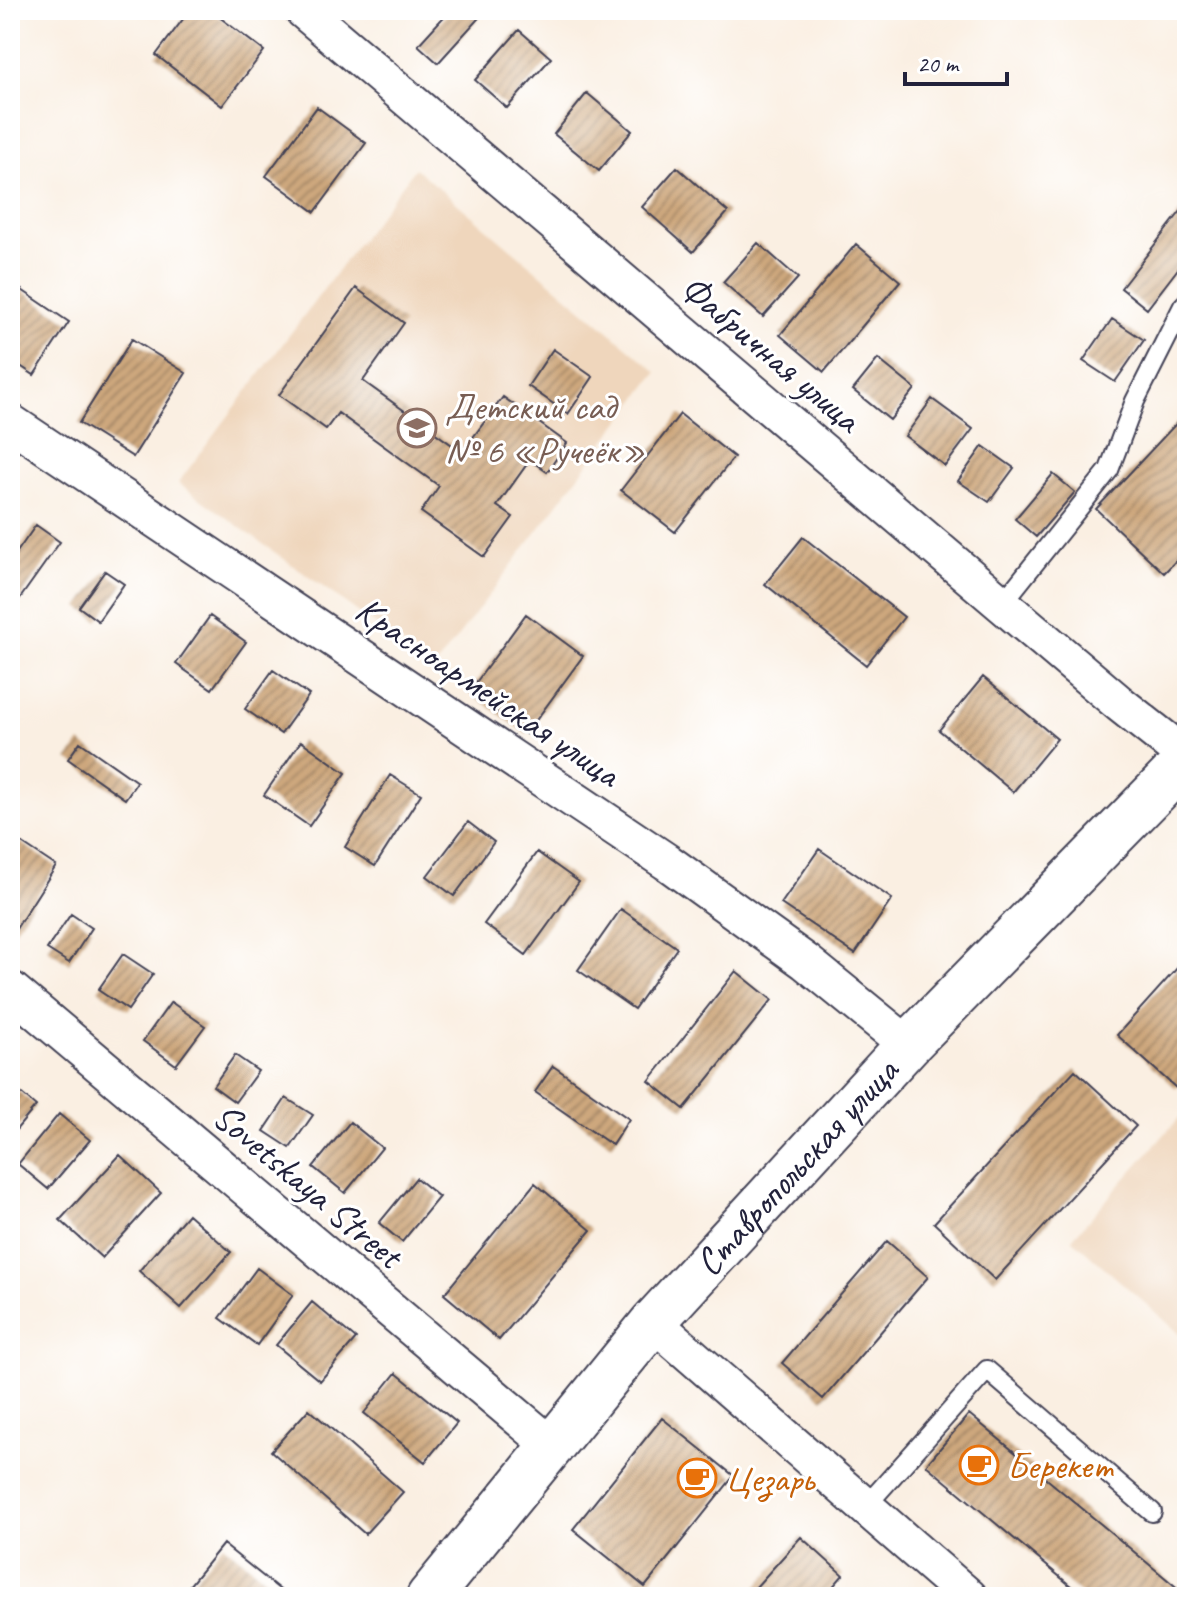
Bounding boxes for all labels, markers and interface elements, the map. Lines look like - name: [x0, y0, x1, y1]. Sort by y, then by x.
- scale bar: [905, 36, 1007, 86]
- text: 20 m: [917, 49, 960, 79]
- street label: Фабричная улица: [671, 265, 872, 444]
- place label: Детский сад № 6 «Ручеёк»: [445, 383, 645, 474]
- school or university icon: Детский сад № 6 «Ручеёк»: [396, 407, 438, 449]
- street label: Красноармейская улица: [347, 586, 631, 799]
- street label: Ставропольская улица: [685, 1046, 910, 1285]
- street label: Sovetskaya Street: [204, 1093, 414, 1280]
- place label: Берекет: [1007, 1442, 1115, 1489]
- cafe icon: Берекет: [958, 1444, 1000, 1486]
- place label: Цезарь: [725, 1455, 816, 1502]
- cafe icon: Цезарь: [676, 1457, 718, 1499]

